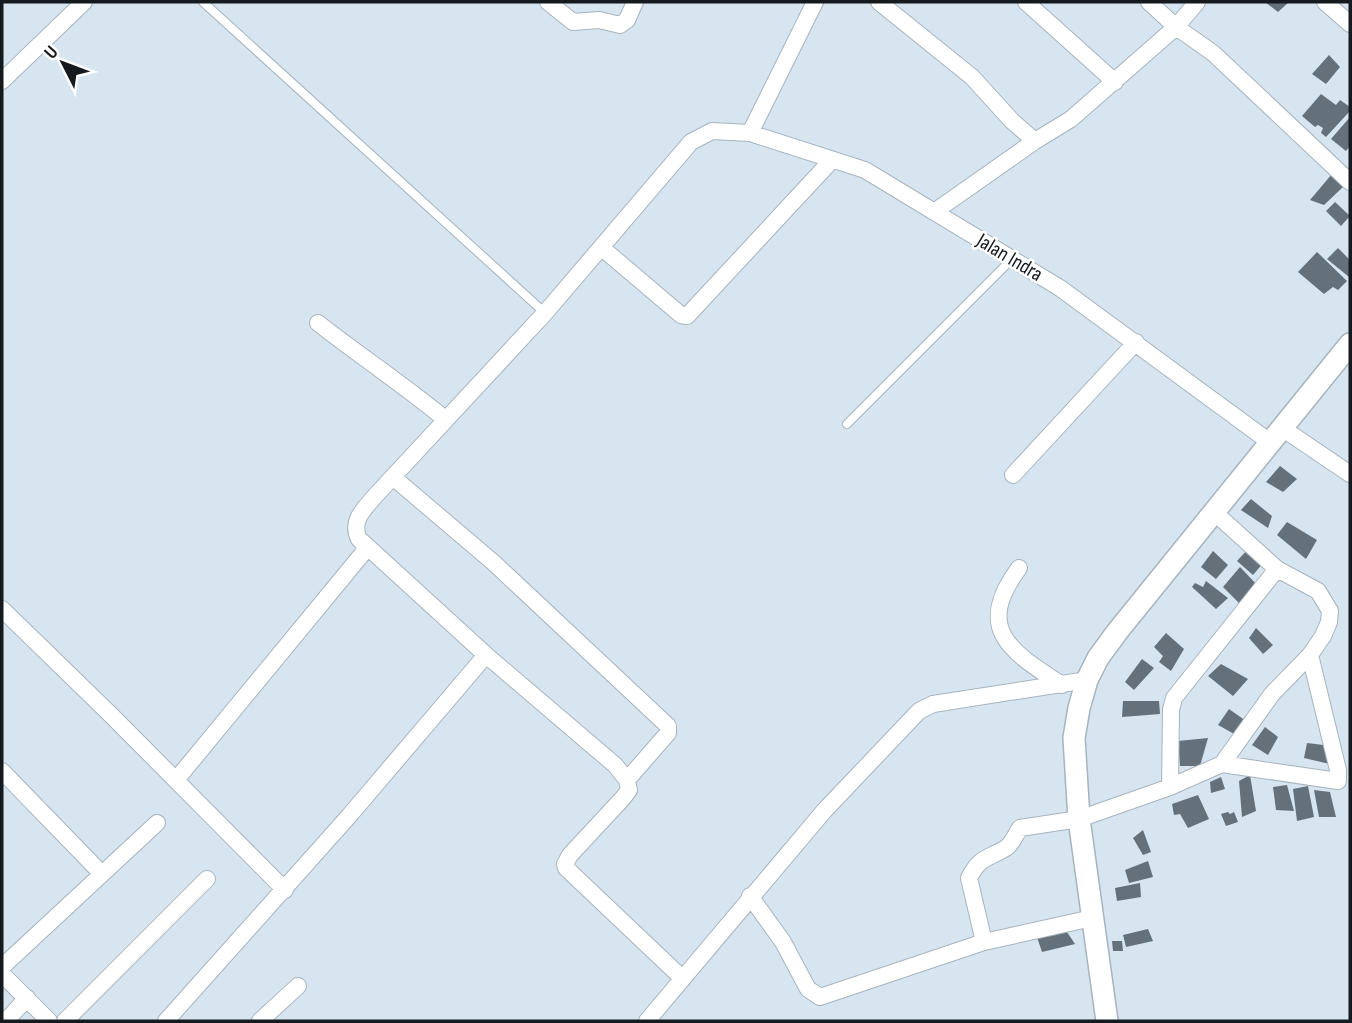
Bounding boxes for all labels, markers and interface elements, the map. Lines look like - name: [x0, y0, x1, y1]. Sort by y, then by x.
- north arrow: [28, 28, 98, 98]
- text: U: [40, 41, 63, 64]
- street label: Jalan Indra: [971, 228, 1047, 287]

